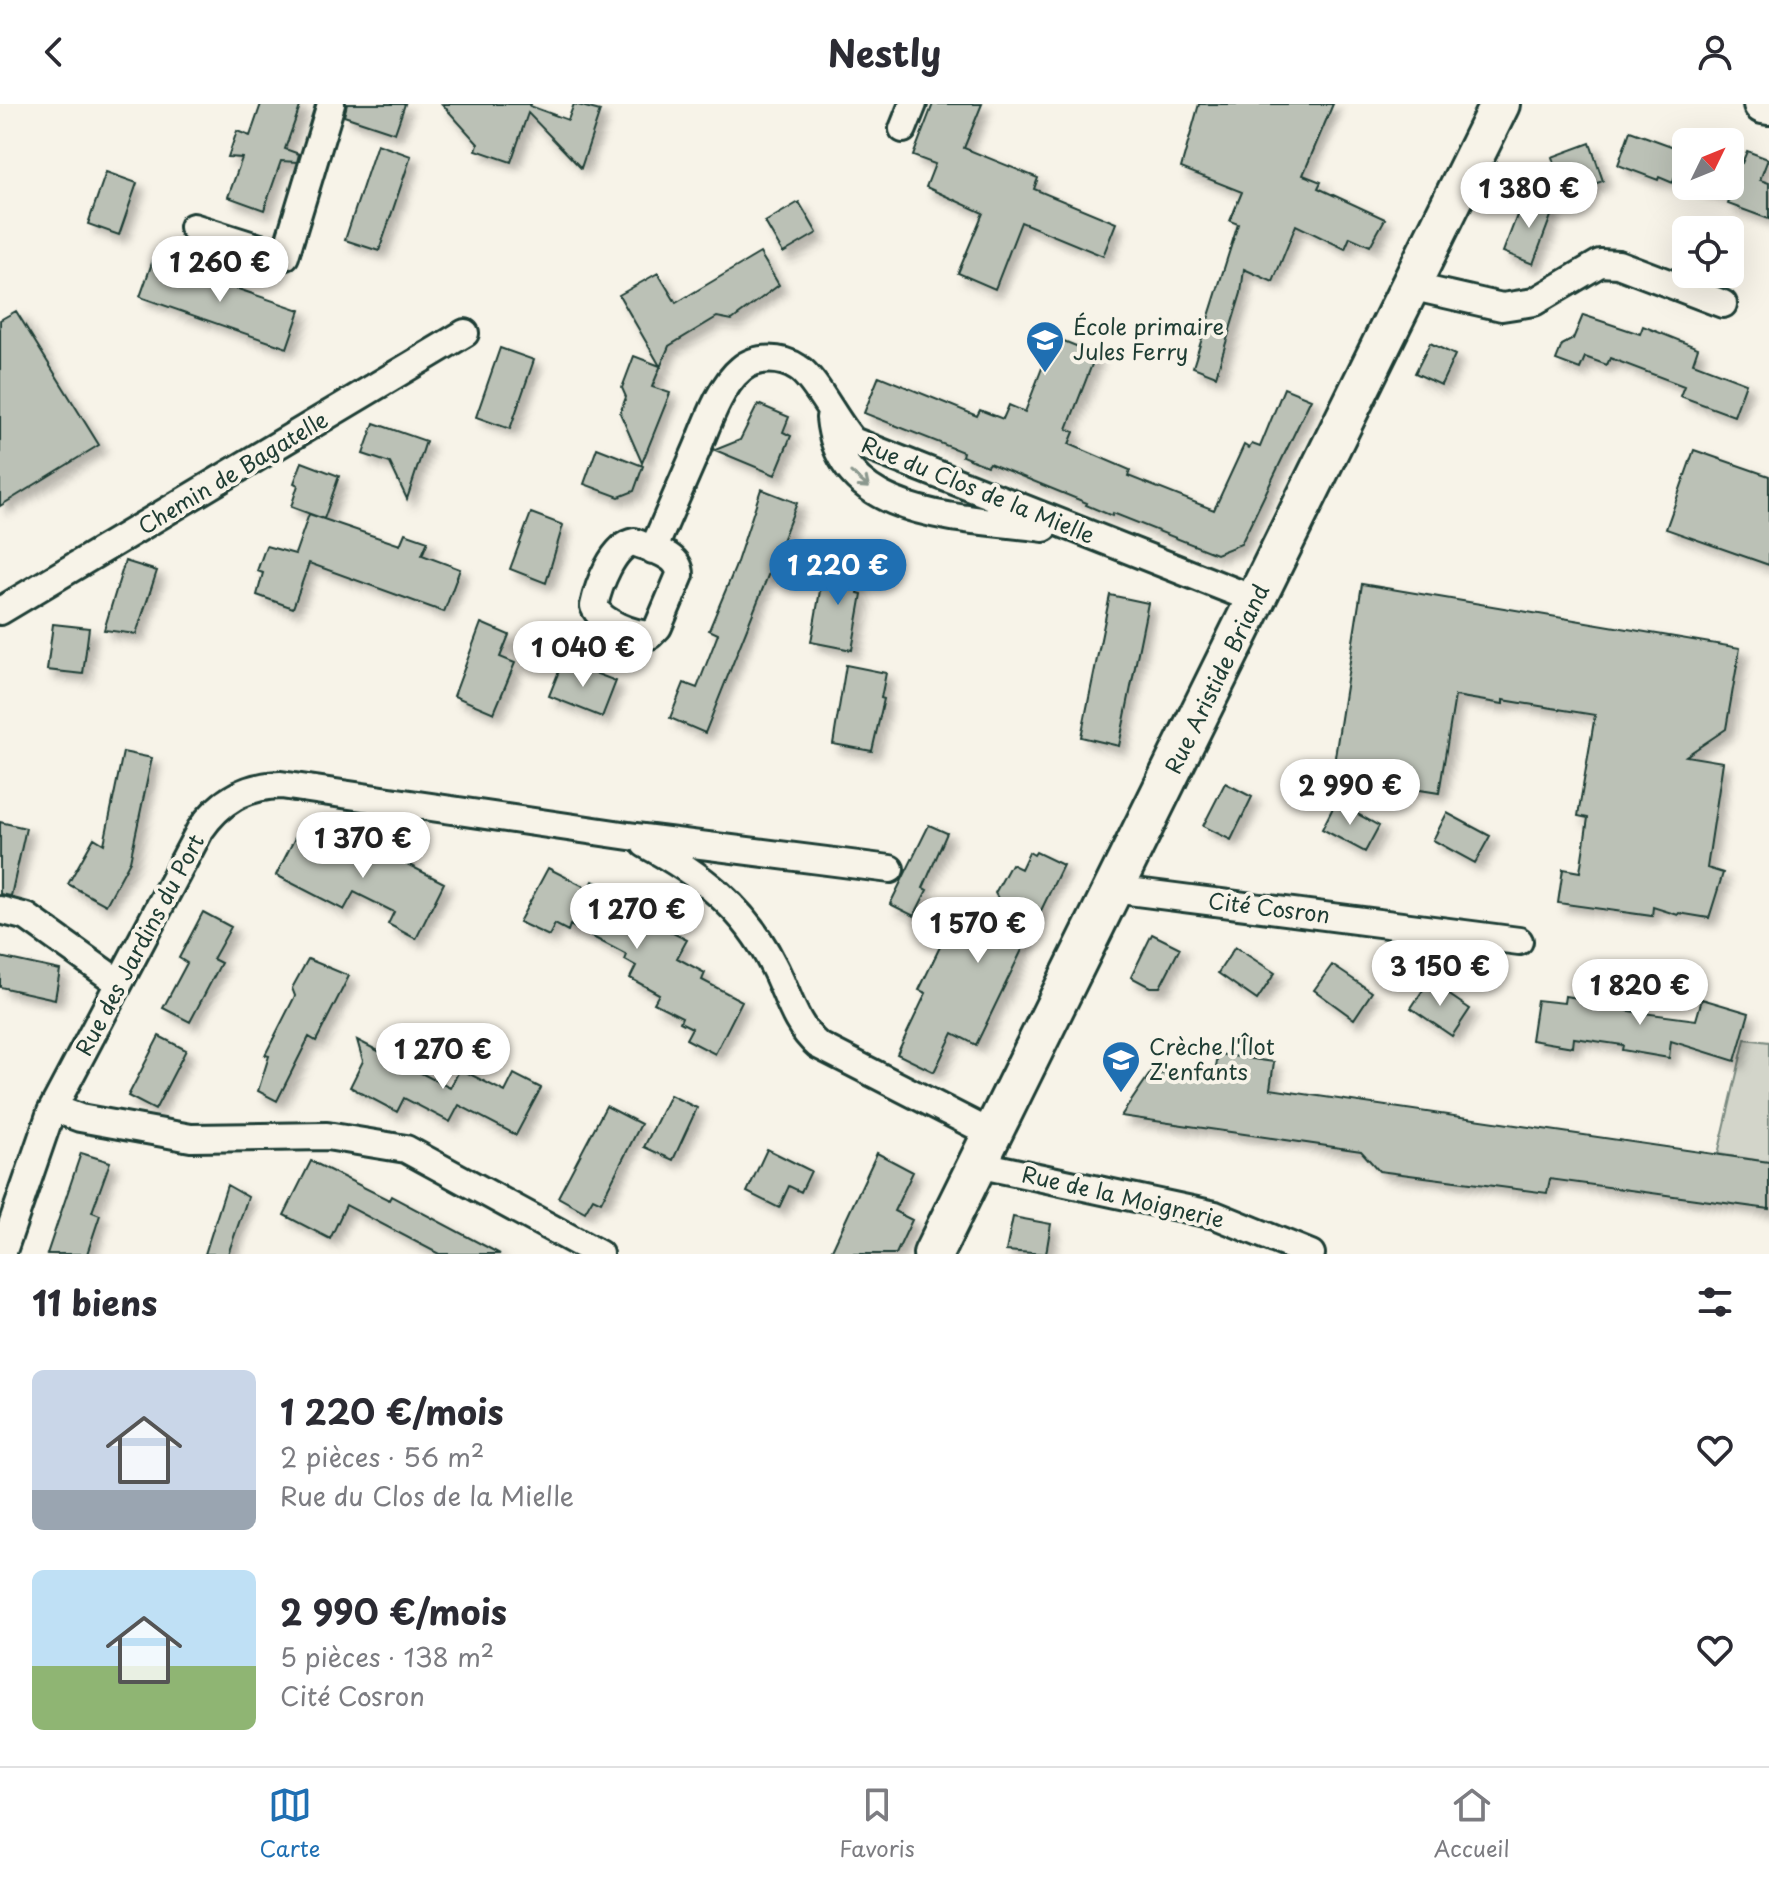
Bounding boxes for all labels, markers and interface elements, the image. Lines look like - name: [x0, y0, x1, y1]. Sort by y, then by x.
- text: Nestly: [828, 25, 941, 79]
- icon: back: [32, 30, 76, 74]
- icon: person: [1693, 30, 1737, 74]
- north arrow: [1672, 128, 1744, 200]
- map controls: [1672, 128, 1744, 288]
- pin: 1 380 €: [1455, 162, 1603, 230]
- text: 1 380 €: [1478, 168, 1580, 207]
- button: locate: [1672, 216, 1744, 288]
- pin: 1 260 €: [146, 236, 294, 304]
- text: 1 260 €: [169, 242, 271, 281]
- place label: École primaire Jules Ferry: [1073, 309, 1224, 367]
- school or university icon: École primaire Jules Ferry: [1024, 319, 1066, 374]
- street label: Chemin de Bagatelle: [131, 402, 333, 542]
- street label: Rue du Clos de la Mielle: [857, 427, 1100, 550]
- one-way arrow: [849, 471, 869, 489]
- pin: 1 220 €: [764, 539, 912, 607]
- text: 1 220 €: [787, 545, 889, 584]
- street label: Rue Aristide Briand: [1155, 578, 1276, 779]
- pin: 1 040 €: [509, 621, 657, 689]
- text: 1 040 €: [531, 627, 635, 666]
- pin: 2 990 €: [1276, 759, 1424, 827]
- text: 2 990 €: [1298, 765, 1402, 804]
- pin: 1 370 €: [289, 812, 437, 880]
- text: 1 370 €: [314, 818, 412, 857]
- street label: Rue des Jardins du Port: [66, 828, 211, 1061]
- pin: 1 270 €: [563, 883, 711, 951]
- street label: Cité Cosron: [1206, 883, 1332, 930]
- text: 1 270 €: [588, 889, 686, 928]
- pin: 1 570 €: [904, 897, 1052, 965]
- text: 1 570 €: [930, 903, 1026, 942]
- pin: 3 150 €: [1366, 940, 1514, 1008]
- text: 3 150 €: [1390, 946, 1490, 985]
- pin: 1 820 €: [1566, 959, 1714, 1027]
- text: 1 820 €: [1590, 965, 1690, 1004]
- pin: 1 270 €: [369, 1023, 517, 1091]
- text: 1 270 €: [394, 1029, 492, 1068]
- place label: Crèche l'Îlot Z'enfants: [1149, 1029, 1275, 1087]
- school or university icon: Crèche l'Îlot Z'enfants: [1100, 1039, 1142, 1094]
- street label: Rue de la Moignerie: [1019, 1156, 1228, 1235]
- text: 11 biens: [32, 1276, 157, 1328]
- icon: filters: [1693, 1280, 1737, 1324]
- text: 1 220 €/mois: [280, 1385, 504, 1437]
- icon: home: [96, 1402, 192, 1498]
- icon: heart: [1693, 1428, 1737, 1472]
- text: 2 pièces · 56 m²: [280, 1437, 484, 1476]
- text: Rue du Clos de la Mielle: [280, 1476, 574, 1515]
- text: 2 990 €/mois: [280, 1585, 507, 1637]
- icon: home: [96, 1602, 192, 1698]
- icon: heart: [1693, 1628, 1737, 1672]
- text: 5 pièces · 138 m²: [280, 1637, 494, 1676]
- text: Cité Cosron: [280, 1676, 425, 1715]
- tab: Carte: [259, 1783, 320, 1864]
- tab: Favoris: [839, 1783, 915, 1864]
- tab: Accueil: [1434, 1783, 1510, 1864]

